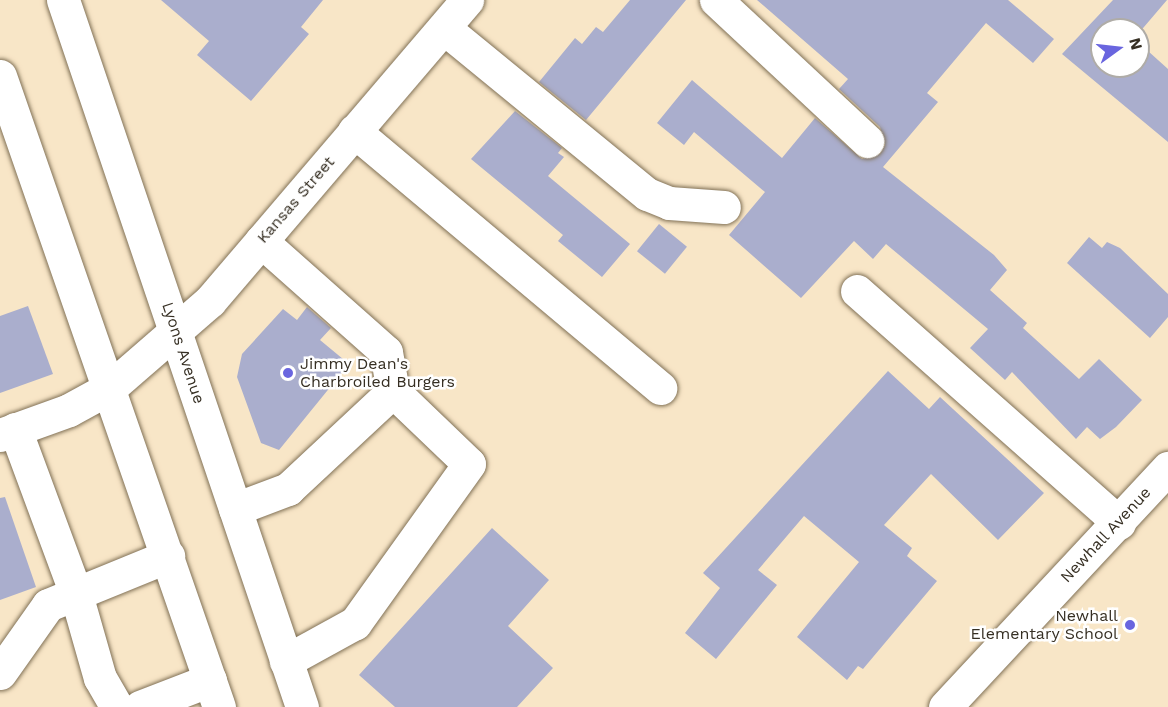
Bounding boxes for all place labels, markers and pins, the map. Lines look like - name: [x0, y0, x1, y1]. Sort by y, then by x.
- place label: Jimmy Dean's Charbroiled Burgers: [300, 354, 455, 392]
- marker: Jimmy Dean's Charbroiled Burgers: [281, 366, 295, 380]
- place label: Newhall Elementary School: [970, 606, 1118, 644]
- marker: Newhall Elementary School: [1123, 618, 1137, 632]

